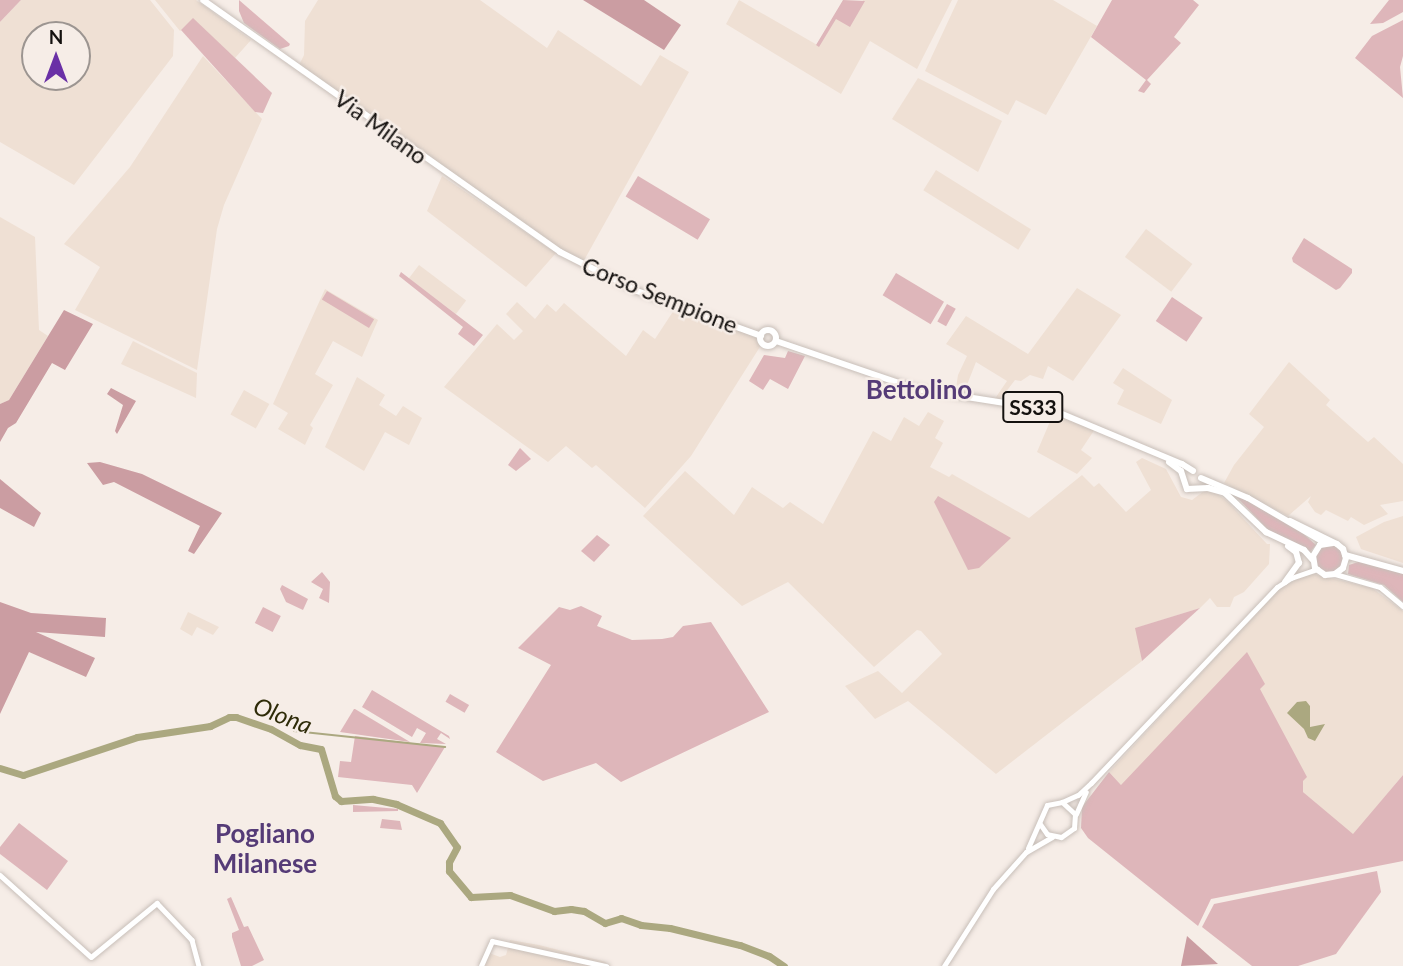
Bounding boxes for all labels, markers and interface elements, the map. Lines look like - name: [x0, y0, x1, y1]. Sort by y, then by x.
- north arrow: [21, 21, 91, 91]
- text: N: [49, 25, 63, 48]
- street label: Via Milano: [329, 84, 433, 170]
- street label: Corso Sempione: [578, 251, 742, 339]
- district label: Bettolino: [866, 374, 972, 406]
- road number: SS33: [1002, 390, 1064, 424]
- water label: Olona: [250, 691, 316, 739]
- district label: Pogliano Milanese: [213, 818, 317, 880]

